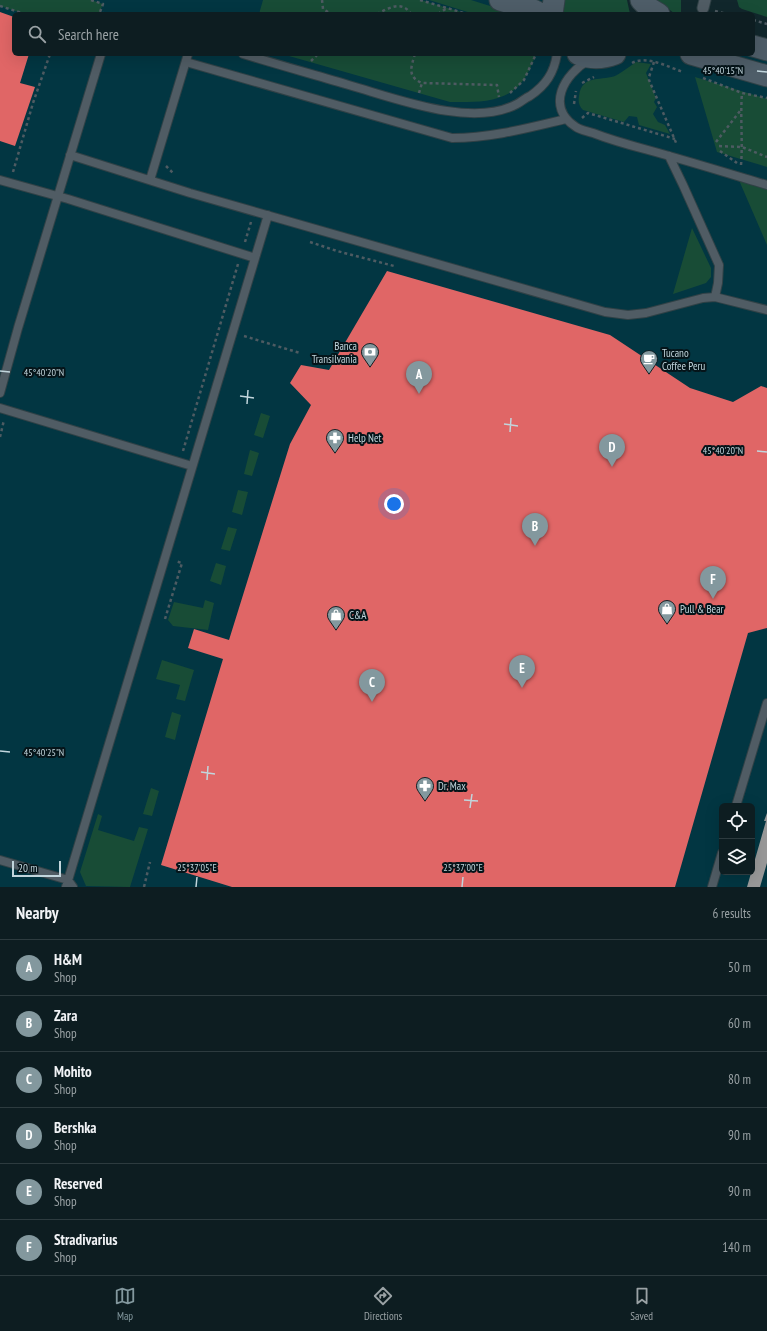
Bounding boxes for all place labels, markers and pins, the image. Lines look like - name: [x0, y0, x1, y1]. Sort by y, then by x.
- place label: Banca Transilvania: [312, 339, 357, 366]
- bank icon: Banca Transilvania: [360, 342, 380, 367]
- place label: Tucano Coffee Peru: [662, 346, 705, 373]
- cafe icon: Tucano Coffee Peru: [639, 349, 659, 374]
- pin: A: [406, 361, 432, 394]
- pharmacy icon: Help Net: [325, 428, 345, 453]
- place label: Help Net: [348, 431, 382, 445]
- pin: D: [599, 434, 625, 467]
- pin: B: [522, 513, 548, 546]
- pin: F: [700, 566, 726, 599]
- shop icon: Pull & Bear: [657, 599, 677, 624]
- place label: Pull & Bear: [680, 602, 724, 616]
- shop icon: C&A: [326, 605, 346, 630]
- place label: C&A: [349, 608, 367, 622]
- pin: E: [509, 655, 535, 688]
- pin: C: [359, 669, 385, 702]
- pharmacy icon: Dr. Max: [415, 776, 435, 801]
- place label: Dr. Max: [438, 779, 466, 793]

